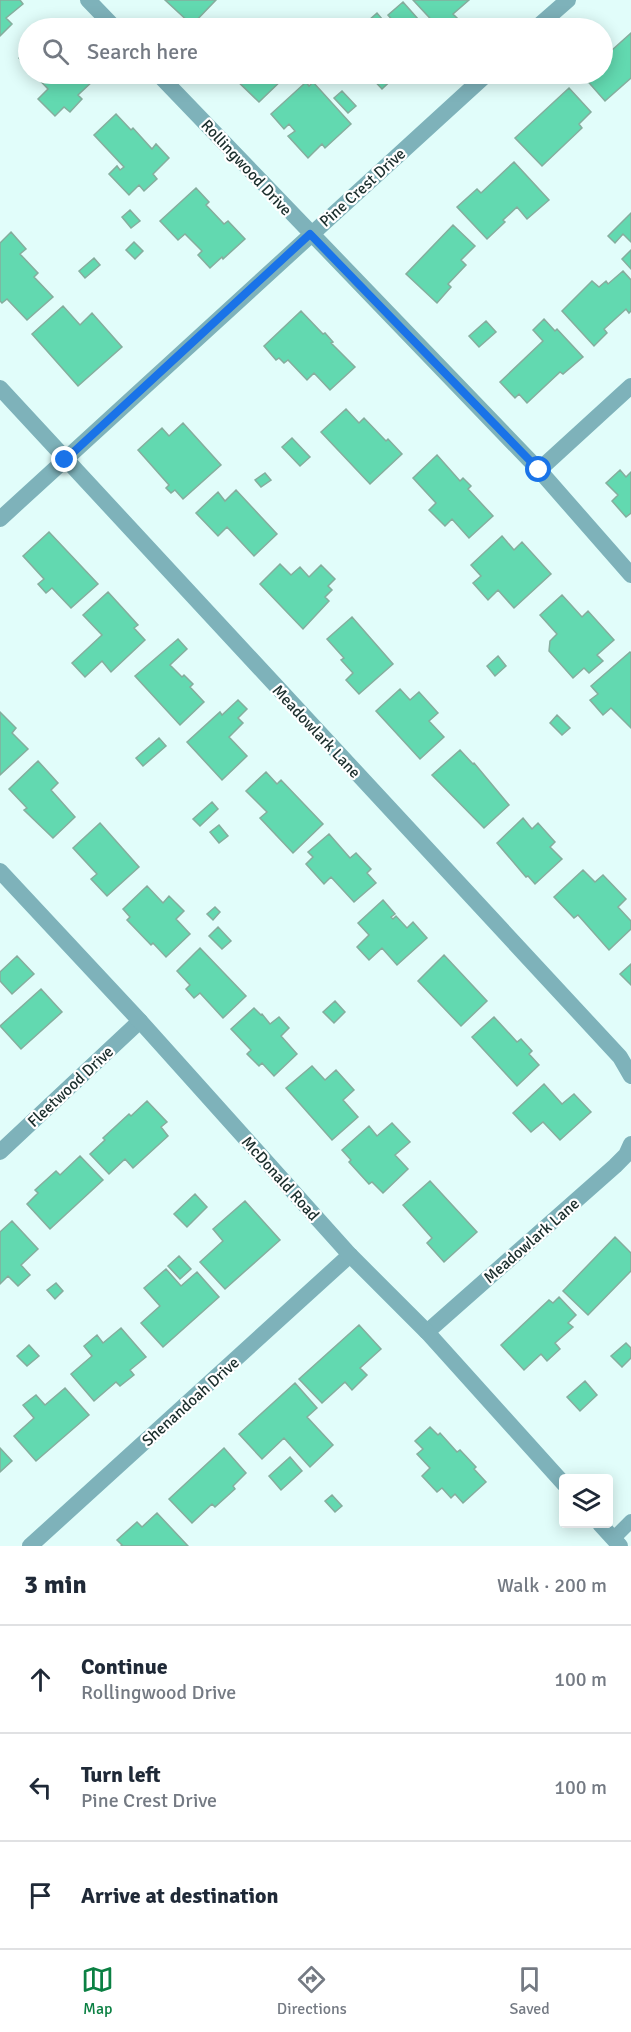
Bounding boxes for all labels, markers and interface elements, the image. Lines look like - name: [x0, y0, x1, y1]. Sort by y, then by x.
- search box: [18, 18, 613, 84]
- icon: search: [39, 35, 72, 68]
- text: Search here: [87, 38, 198, 65]
- street label: Rollingwood Drive: [197, 115, 296, 220]
- street label: Pine Crest Drive: [316, 144, 410, 232]
- route end: [51, 446, 77, 472]
- route start: [525, 456, 551, 482]
- street label: Meadowlark Lane: [268, 681, 365, 783]
- street label: Fleetwood Drive: [23, 1042, 118, 1132]
- street label: McDonald Road: [237, 1132, 323, 1225]
- street label: Meadowlark Lane: [480, 1194, 584, 1288]
- street label: Shenandoah Drive: [138, 1353, 243, 1451]
- map controls: [559, 1474, 613, 1528]
- button: layers: [559, 1474, 613, 1528]
- text: 3 min: [24, 1569, 87, 1601]
- text: Walk · 200 m: [497, 1573, 607, 1598]
- text: Continue: [81, 1653, 168, 1680]
- icon: ahead: [24, 1663, 57, 1696]
- text: 100 m: [554, 1667, 607, 1692]
- text: Rollingwood Drive: [81, 1680, 236, 1705]
- text: Turn left: [81, 1761, 161, 1788]
- icon: left: [24, 1771, 57, 1804]
- text: 100 m: [554, 1775, 607, 1800]
- text: Pine Crest Drive: [81, 1788, 217, 1813]
- icon: arrive: [24, 1879, 57, 1912]
- text: Arrive at destination: [81, 1882, 278, 1909]
- tab: Map: [81, 1963, 114, 2019]
- tab: Directions: [277, 1963, 347, 2019]
- tab: Saved: [509, 1963, 550, 2019]

